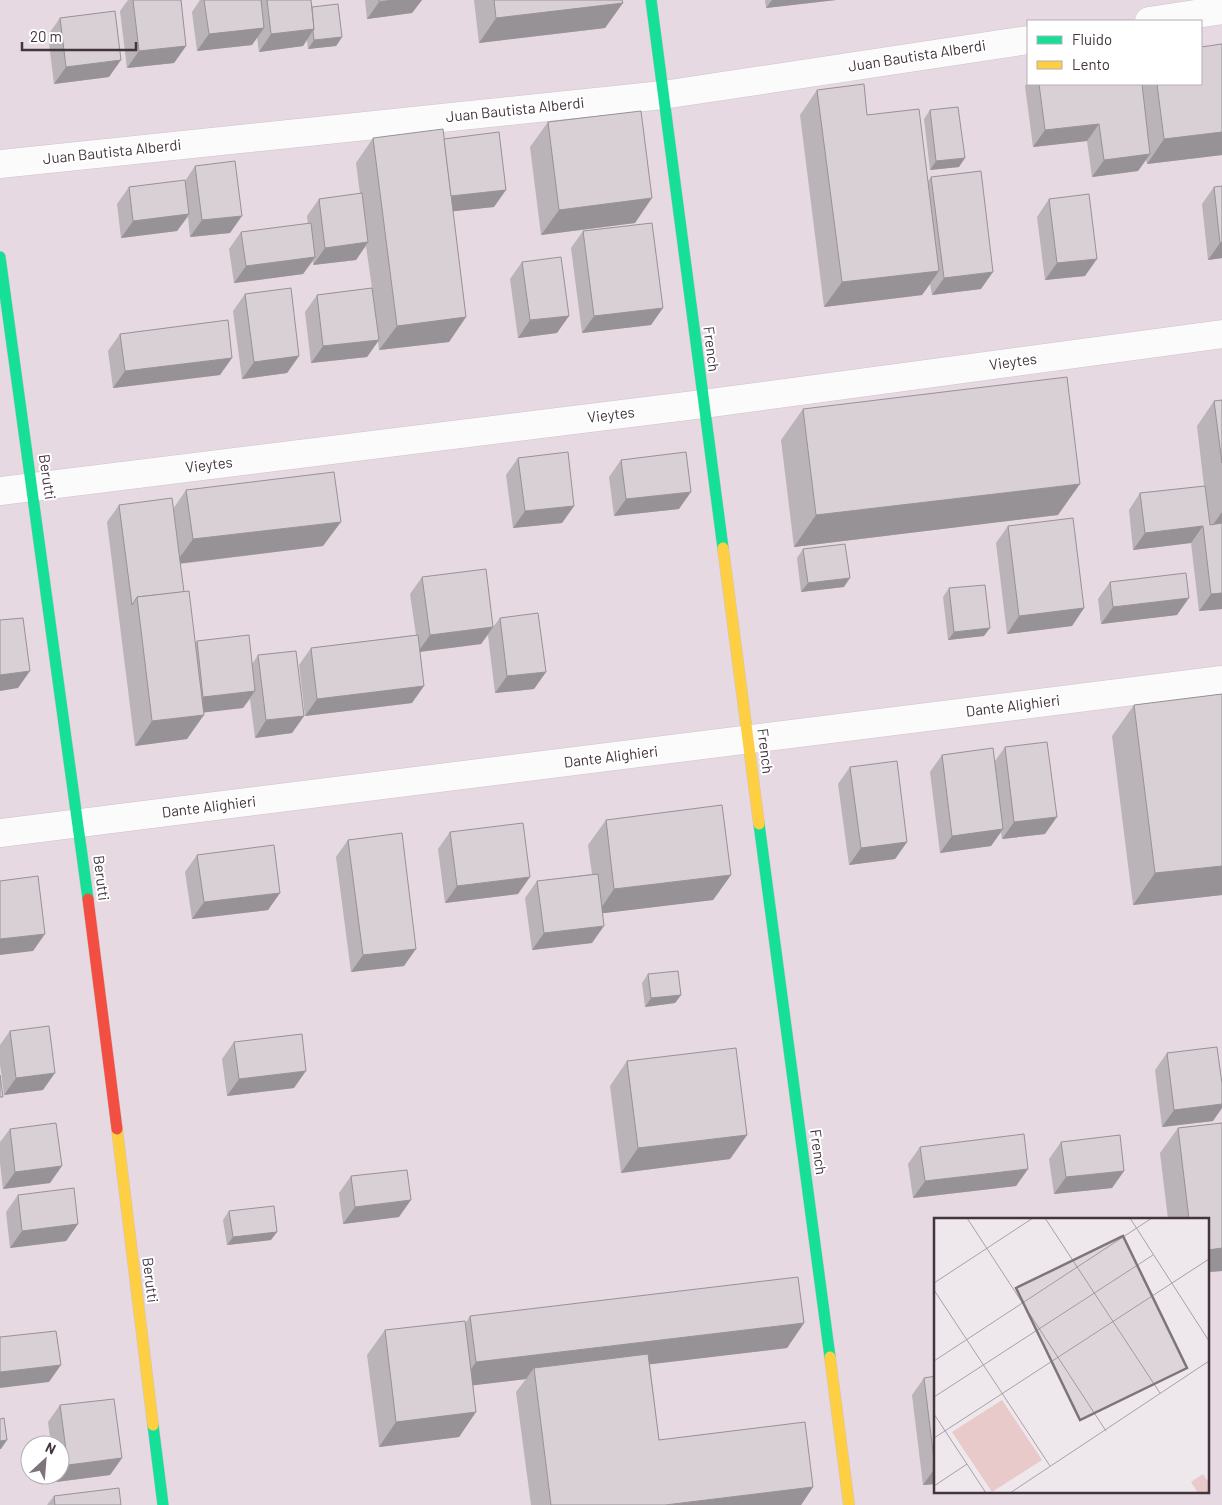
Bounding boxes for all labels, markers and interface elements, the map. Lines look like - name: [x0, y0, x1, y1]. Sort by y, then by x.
- scale bar: [22, 20, 136, 52]
- legend: [1027, 20, 1202, 85]
- text: 20 m: [30, 27, 62, 45]
- text: Fluido: [1072, 30, 1112, 48]
- street label: Juan Bautista Alberdi: [847, 35, 987, 75]
- text: Lento: [1072, 55, 1110, 73]
- street label: Juan Bautista Alberdi: [445, 93, 585, 125]
- street label: Juan Bautista Alberdi: [42, 135, 182, 167]
- street label: French: [700, 325, 724, 373]
- street label: Vieytes: [988, 349, 1038, 373]
- street label: Vieytes: [586, 402, 636, 426]
- street label: Vieytes: [184, 452, 234, 476]
- street label: Berutti: [36, 453, 60, 501]
- street label: Dante Alighieri: [965, 690, 1061, 720]
- street label: French: [754, 727, 778, 775]
- street label: Dante Alighieri: [563, 741, 659, 771]
- street label: Dante Alighieri: [161, 791, 257, 821]
- street label: Berutti: [90, 854, 114, 902]
- street label: French: [807, 1128, 831, 1176]
- inset map: [934, 1218, 1210, 1492]
- street label: Berutti: [139, 1256, 163, 1304]
- north arrow: [20, 1435, 70, 1485]
- text: N: [43, 1438, 59, 1458]

